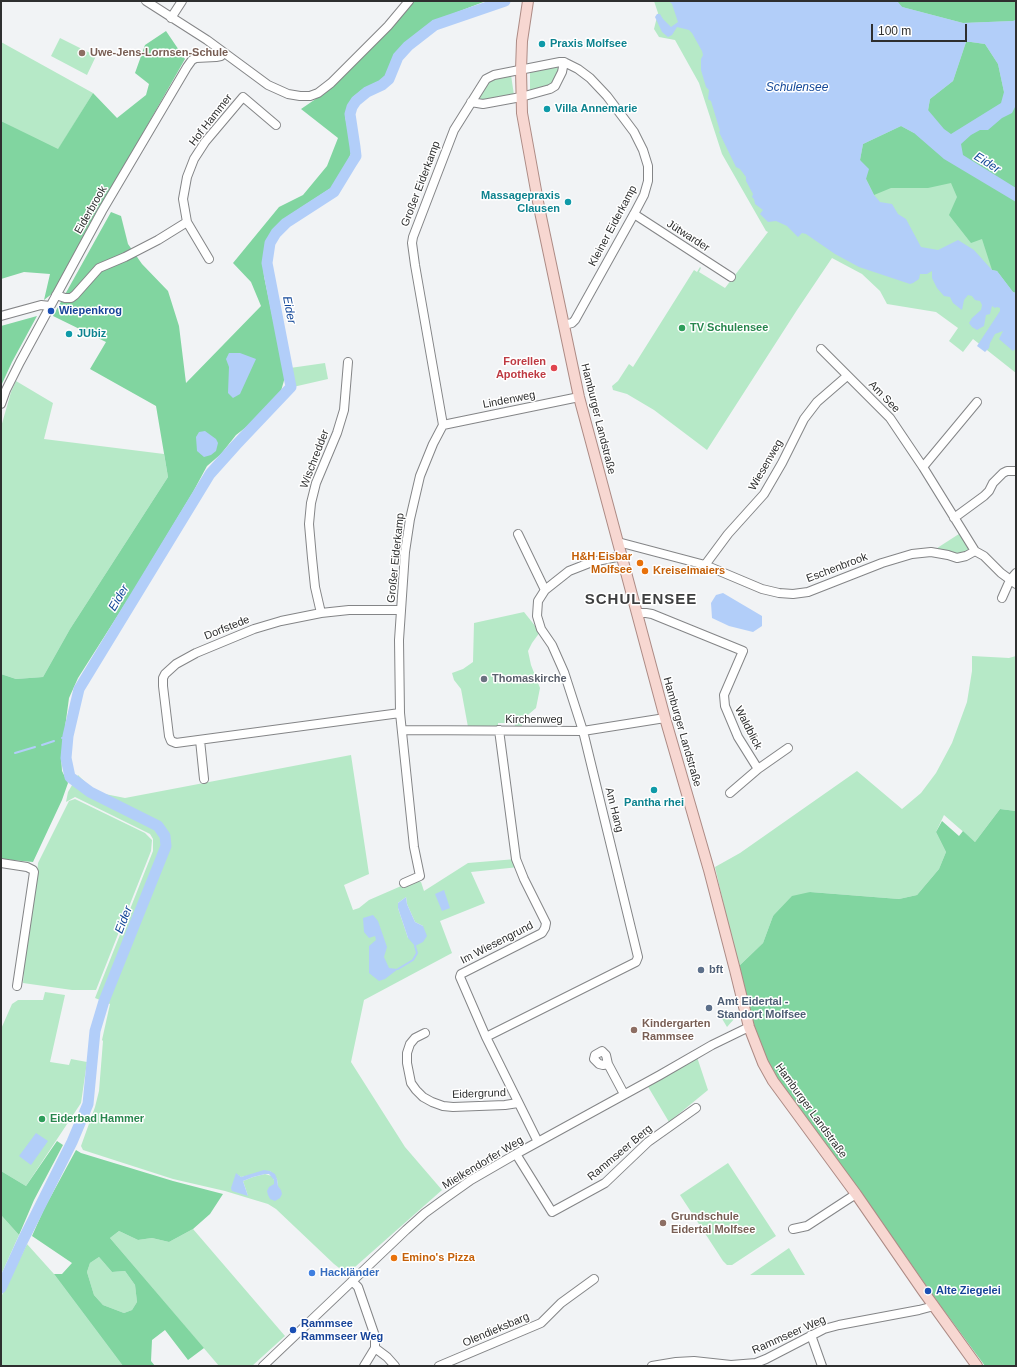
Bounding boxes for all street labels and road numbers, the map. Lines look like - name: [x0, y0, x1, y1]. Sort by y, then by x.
- street label: Hof Hammer: [187, 91, 235, 149]
- street label: Großer Eiderkamp: [399, 139, 443, 229]
- street label: Kleiner Eiderkamp: [586, 183, 640, 269]
- street label: Eiderbrook: [72, 184, 110, 236]
- street label: Jütwarder: [664, 217, 712, 255]
- street label: Hamburger Landstraße: [578, 362, 618, 476]
- street label: Am See: [866, 378, 902, 416]
- street label: Lindenweg: [482, 388, 536, 412]
- street label: Wischredder: [298, 428, 332, 490]
- street label: Wiesenweg: [746, 437, 786, 493]
- street label: Großer Eiderkamp: [385, 512, 407, 604]
- street label: Eschenbrook: [805, 550, 869, 586]
- street label: Dorfstede: [202, 613, 252, 643]
- street label: Hamburger Landstraße: [660, 676, 704, 788]
- street label: Waldblick: [732, 704, 764, 752]
- street label: Kirchenweg: [505, 713, 563, 727]
- street label: Am Hang: [602, 786, 626, 834]
- street label: Im Wiesengrund: [458, 919, 536, 967]
- street label: Hamburger Landstraße: [772, 1061, 850, 1161]
- street label: Eidergrund: [452, 1086, 506, 1102]
- street label: Rammseer Berg: [585, 1122, 655, 1184]
- street label: Mielkendorfer Weg: [440, 1134, 526, 1192]
- street label: Olendieksbarg: [461, 1310, 531, 1350]
- street label: Rammseer Weg: [750, 1313, 828, 1357]

